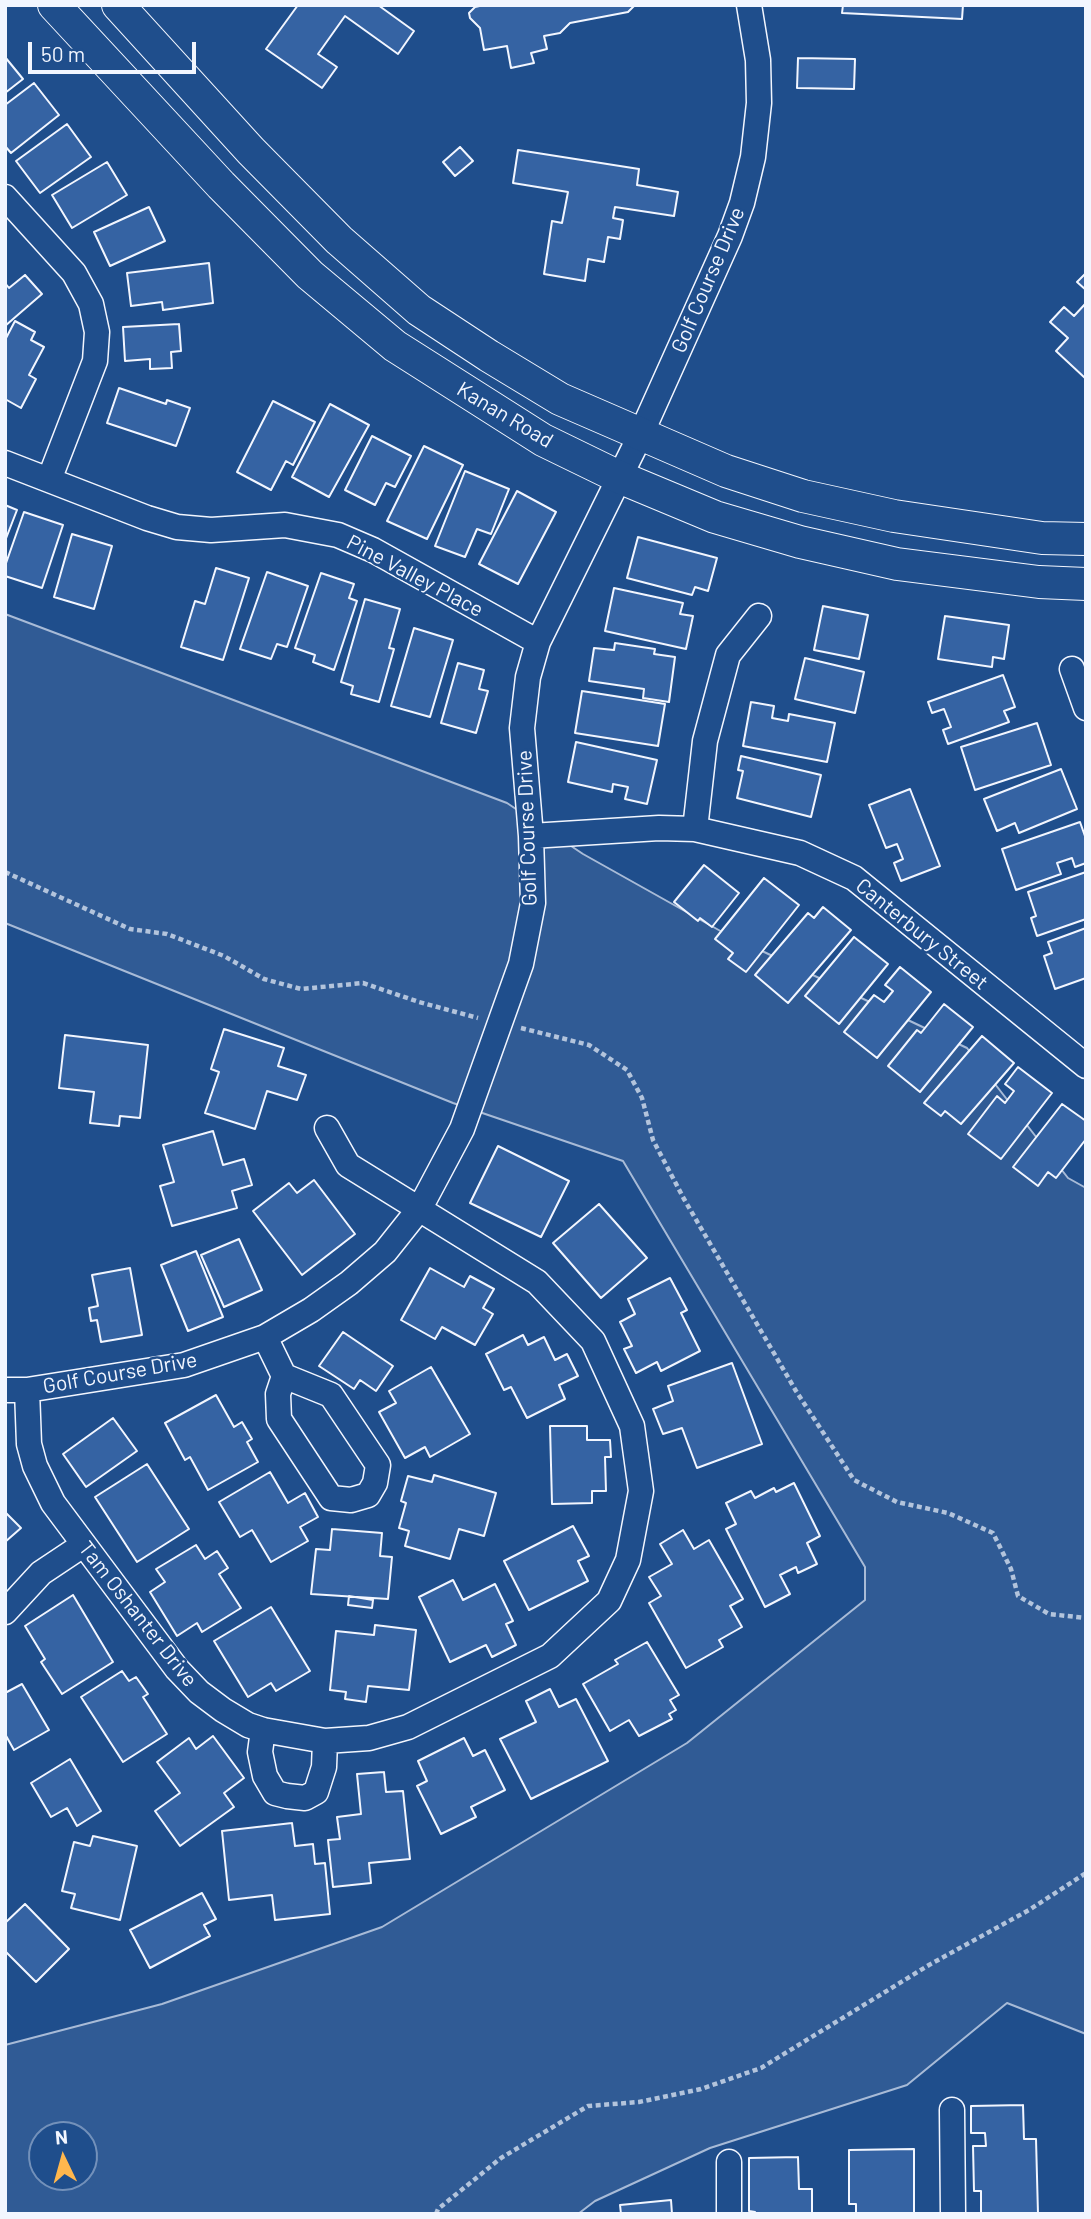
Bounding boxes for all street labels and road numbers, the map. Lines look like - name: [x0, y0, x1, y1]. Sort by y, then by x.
- street label: Golf Course Drive: [666, 203, 750, 357]
- street label: Kanan Road: [452, 377, 558, 453]
- street label: Pine Valley Place: [342, 529, 488, 623]
- street label: Golf Course Drive: [512, 750, 542, 906]
- street label: Canterbury Street: [851, 873, 993, 995]
- street label: Golf Course Drive: [41, 1347, 199, 1399]
- street label: Tam Oshanter Drive: [73, 1536, 203, 1692]

